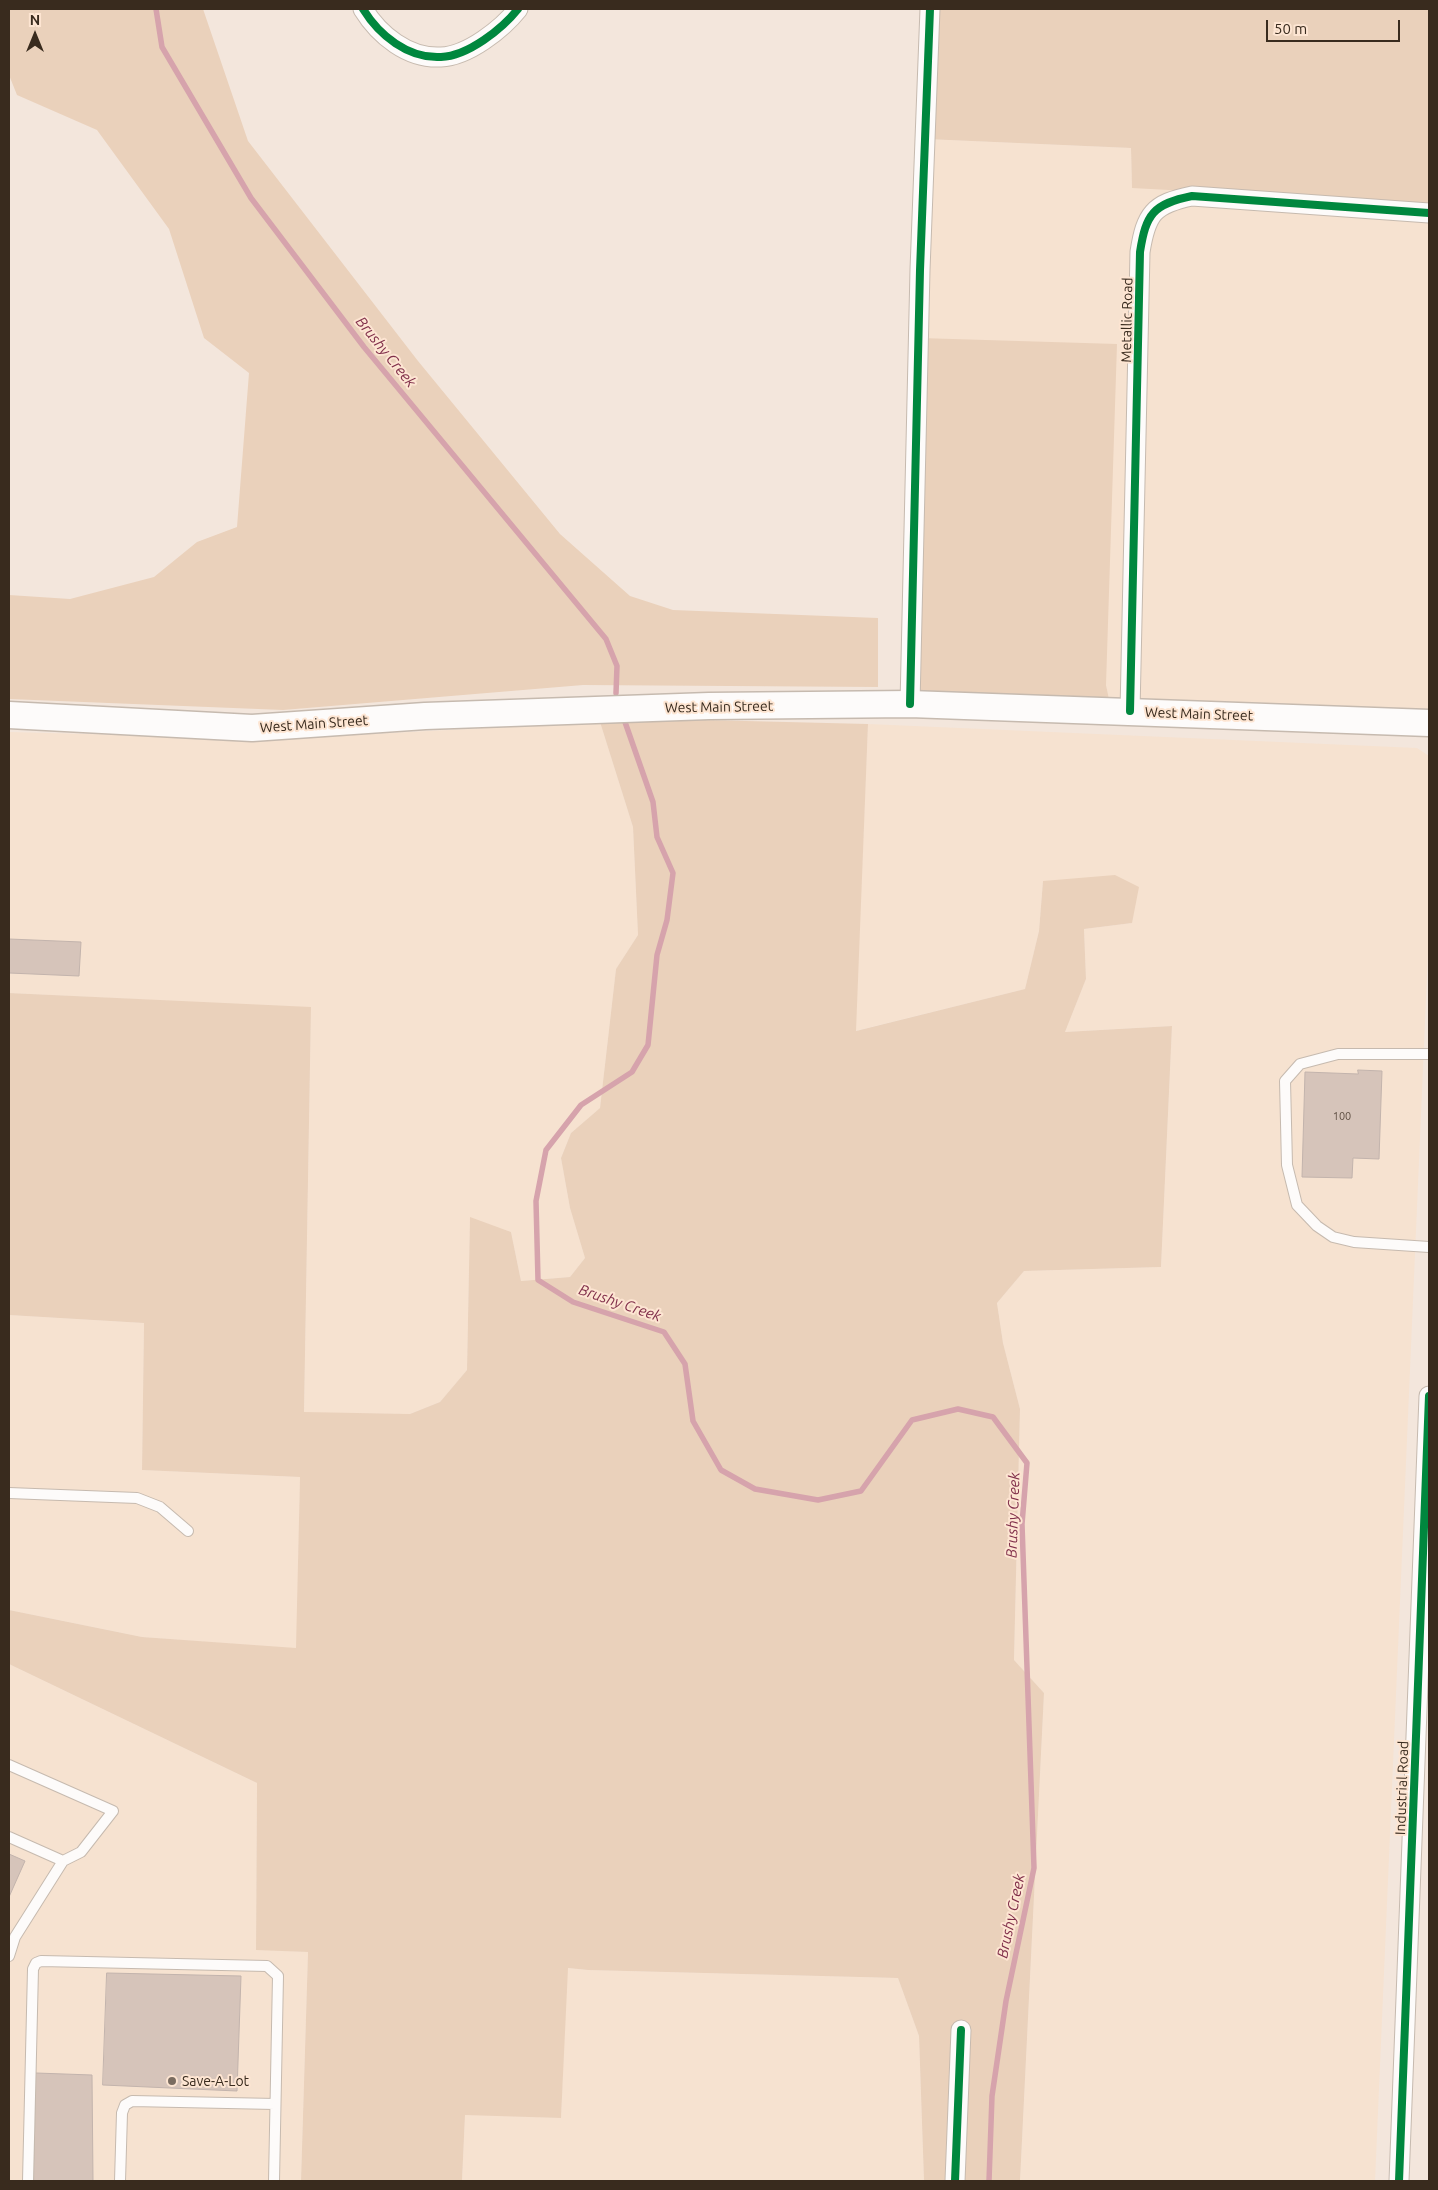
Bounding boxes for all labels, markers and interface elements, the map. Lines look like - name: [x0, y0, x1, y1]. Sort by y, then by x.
- north arrow: [10, 10, 60, 60]
- scale bar: [1268, 10, 1402, 42]
- text: N: [30, 12, 40, 28]
- text: 50 m: [1274, 20, 1307, 37]
- street label: Metallic Road: [1118, 277, 1136, 363]
- water label: Brushy Creek: [352, 313, 420, 391]
- street label: West Main Street: [665, 698, 773, 716]
- street label: West Main Street: [1145, 704, 1253, 724]
- street label: West Main Street: [259, 712, 369, 736]
- house number: 100: [1333, 1109, 1351, 1123]
- water label: Brushy Creek: [576, 1280, 664, 1326]
- water label: Brushy Creek: [1003, 1472, 1023, 1558]
- street label: Industrial Road: [1392, 1741, 1412, 1835]
- water label: Brushy Creek: [993, 1872, 1029, 1960]
- place label: Save-A-Lot: [182, 2073, 249, 2089]
- marker: Save-A-Lot: [166, 2075, 178, 2087]

